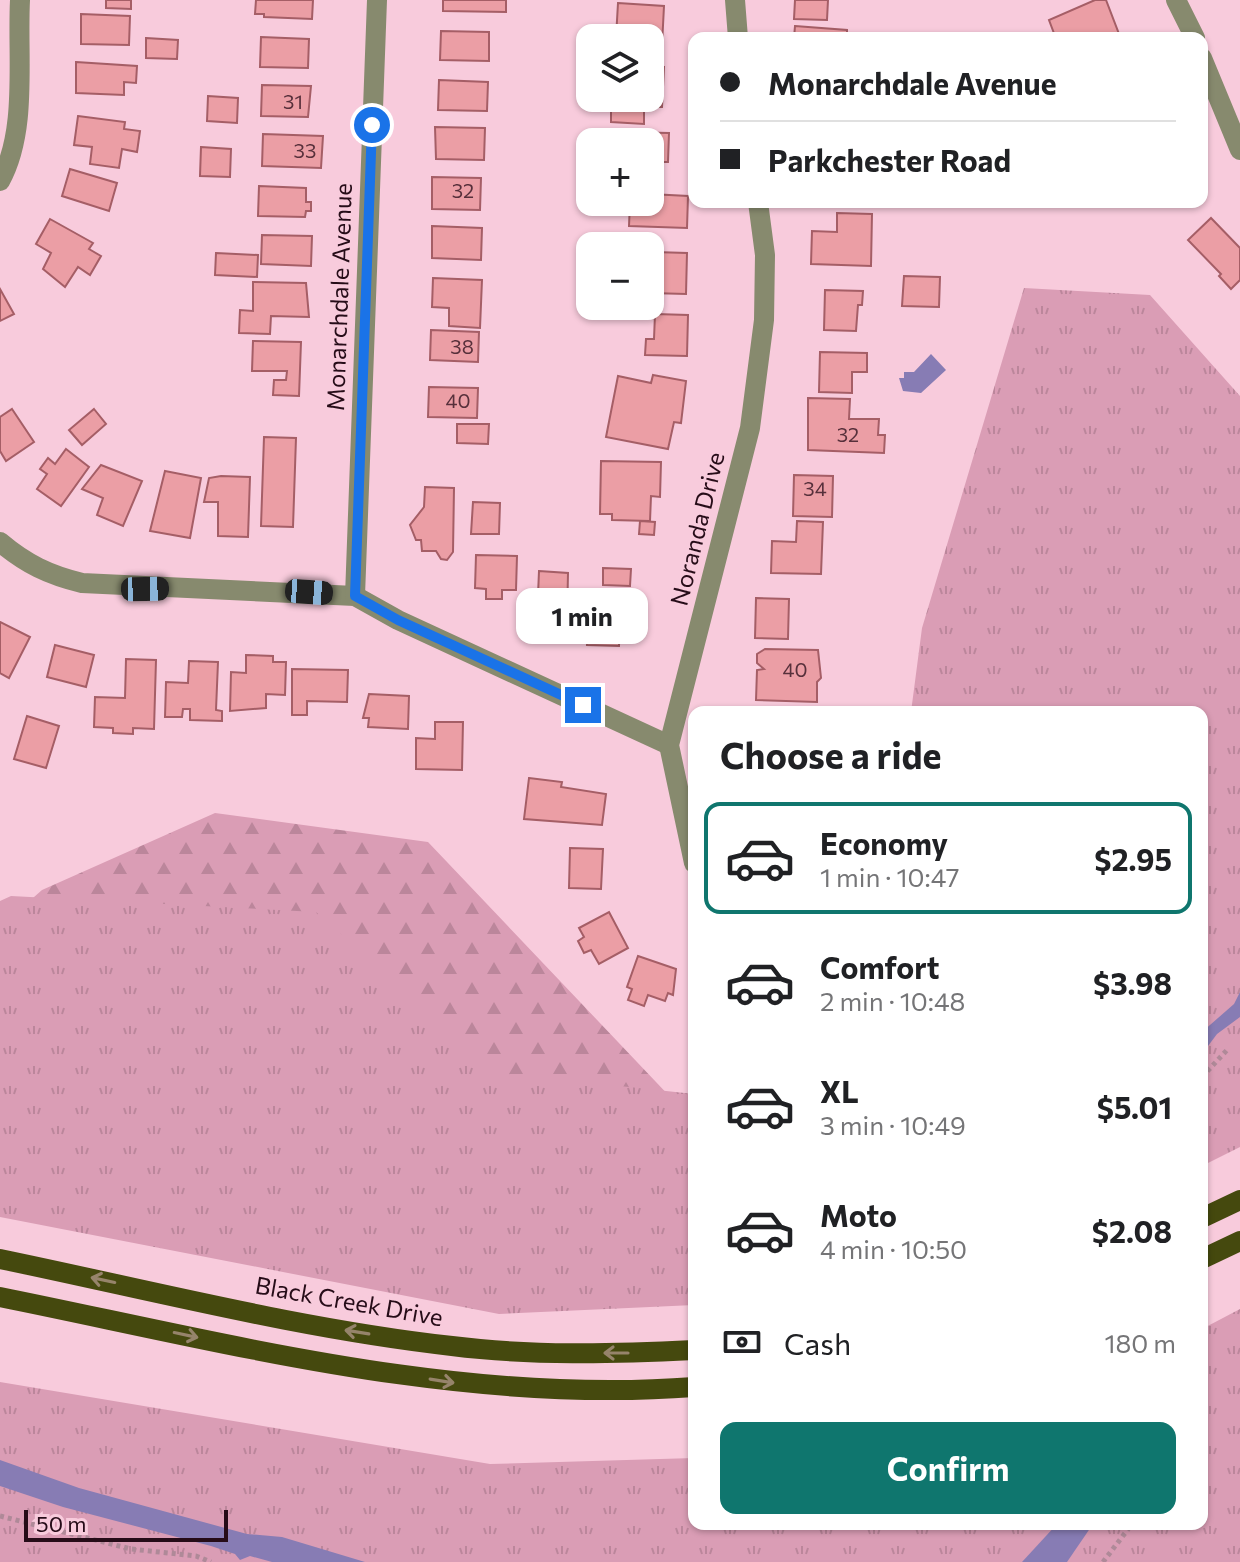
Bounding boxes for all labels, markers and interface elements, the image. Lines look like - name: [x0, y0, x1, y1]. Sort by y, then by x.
- map controls: [576, 24, 664, 320]
- button: layers: [576, 24, 664, 112]
- text: Monarchdale Avenue: [768, 64, 1057, 101]
- house number: 31: [283, 89, 303, 113]
- route start: [354, 107, 390, 143]
- button: +: [576, 128, 664, 216]
- house number: 33: [294, 138, 316, 162]
- text: Parkchester Road: [768, 141, 1011, 178]
- house number: 32: [452, 178, 474, 202]
- street label: Monarchdale Avenue: [320, 182, 357, 411]
- button: −: [576, 232, 664, 320]
- house number: 38: [450, 334, 474, 358]
- house number: 40: [445, 388, 471, 412]
- house number: 32: [837, 422, 859, 446]
- street label: Noranda Drive: [663, 449, 730, 608]
- house number: 34: [803, 476, 827, 500]
- car: [121, 577, 169, 601]
- car: [284, 578, 334, 606]
- callout: 1 min: [517, 589, 649, 645]
- text: 1 min: [551, 600, 613, 631]
- house number: 40: [782, 657, 808, 681]
- route end: [565, 687, 601, 723]
- text: Choose a ride: [720, 732, 941, 776]
- icon: car: [724, 822, 796, 894]
- text: Economy: [820, 824, 948, 861]
- text: $2.95: [1094, 840, 1172, 877]
- text: 1 min · 10:47: [820, 861, 959, 892]
- icon: car: [724, 946, 796, 1018]
- text: Comfort: [820, 948, 939, 985]
- text: $3.98: [1093, 964, 1172, 1001]
- text: 2 min · 10:48: [820, 985, 965, 1016]
- icon: car: [724, 1070, 796, 1142]
- text: XL: [820, 1072, 859, 1109]
- text: $5.01: [1097, 1088, 1172, 1125]
- text: 3 min · 10:49: [820, 1109, 966, 1140]
- icon: car: [724, 1194, 796, 1266]
- text: Moto: [820, 1196, 897, 1233]
- text: $2.08: [1092, 1212, 1172, 1249]
- text: 4 min · 10:50: [820, 1233, 967, 1264]
- street label: Black Creek Drive: [253, 1270, 445, 1331]
- one-way arrow: [90, 1272, 116, 1287]
- icon: cash: [720, 1320, 764, 1364]
- one-way arrow: [345, 1323, 371, 1338]
- text: Cash: [784, 1324, 851, 1361]
- text: 180 m: [1104, 1327, 1176, 1358]
- one-way arrow: [173, 1328, 198, 1343]
- one-way arrow: [603, 1345, 630, 1361]
- one-way arrow: [429, 1374, 454, 1389]
- button: Confirm: [720, 1422, 1176, 1514]
- scale bar: [24, 1506, 228, 1542]
- text: 50 m: [36, 1510, 86, 1537]

